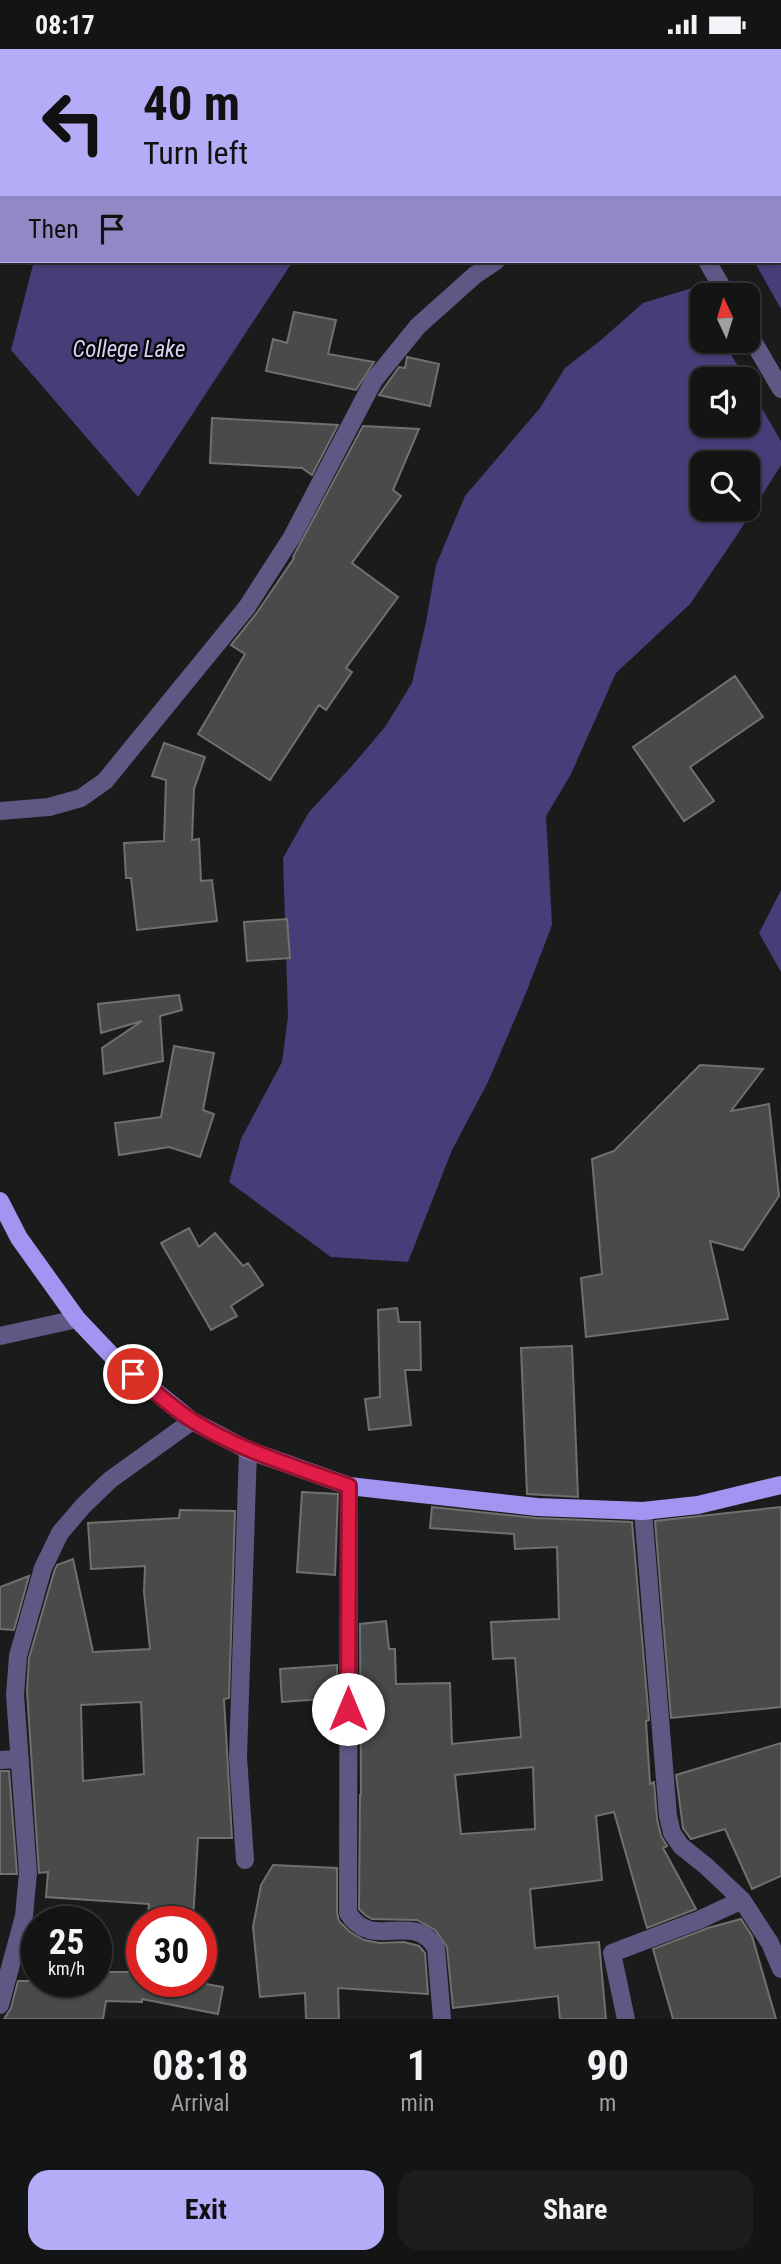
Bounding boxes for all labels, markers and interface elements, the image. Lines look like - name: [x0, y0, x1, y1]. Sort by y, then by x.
- text: 08:17: [35, 10, 95, 40]
- text: 40 m: [143, 75, 240, 132]
- icon: left: [28, 77, 119, 168]
- text: Turn left: [143, 134, 248, 172]
- icon: arrive: [93, 210, 131, 248]
- text: Then: [28, 214, 79, 244]
- north arrow: [690, 283, 760, 353]
- map controls: [690, 283, 760, 521]
- water label: College Lake: [73, 336, 185, 363]
- button: sound: [690, 367, 760, 437]
- button: search: [690, 451, 760, 521]
- pin: [103, 1344, 163, 1404]
- icon: arrive: [114, 1355, 152, 1393]
- position arrow: [311, 1672, 385, 1746]
- speed limit sign: 30: [126, 1906, 217, 1997]
- text: 25: [49, 1922, 84, 1963]
- text: km/h: [48, 1958, 85, 1979]
- text: 08:18: [152, 2041, 248, 2090]
- text: 1: [407, 2041, 428, 2090]
- text: 90: [586, 2041, 629, 2090]
- text: Arrival: [171, 2090, 230, 2117]
- text: min: [401, 2090, 434, 2117]
- text: m: [599, 2090, 616, 2117]
- button: Exit: [28, 2170, 384, 2250]
- button: Share: [398, 2170, 753, 2250]

